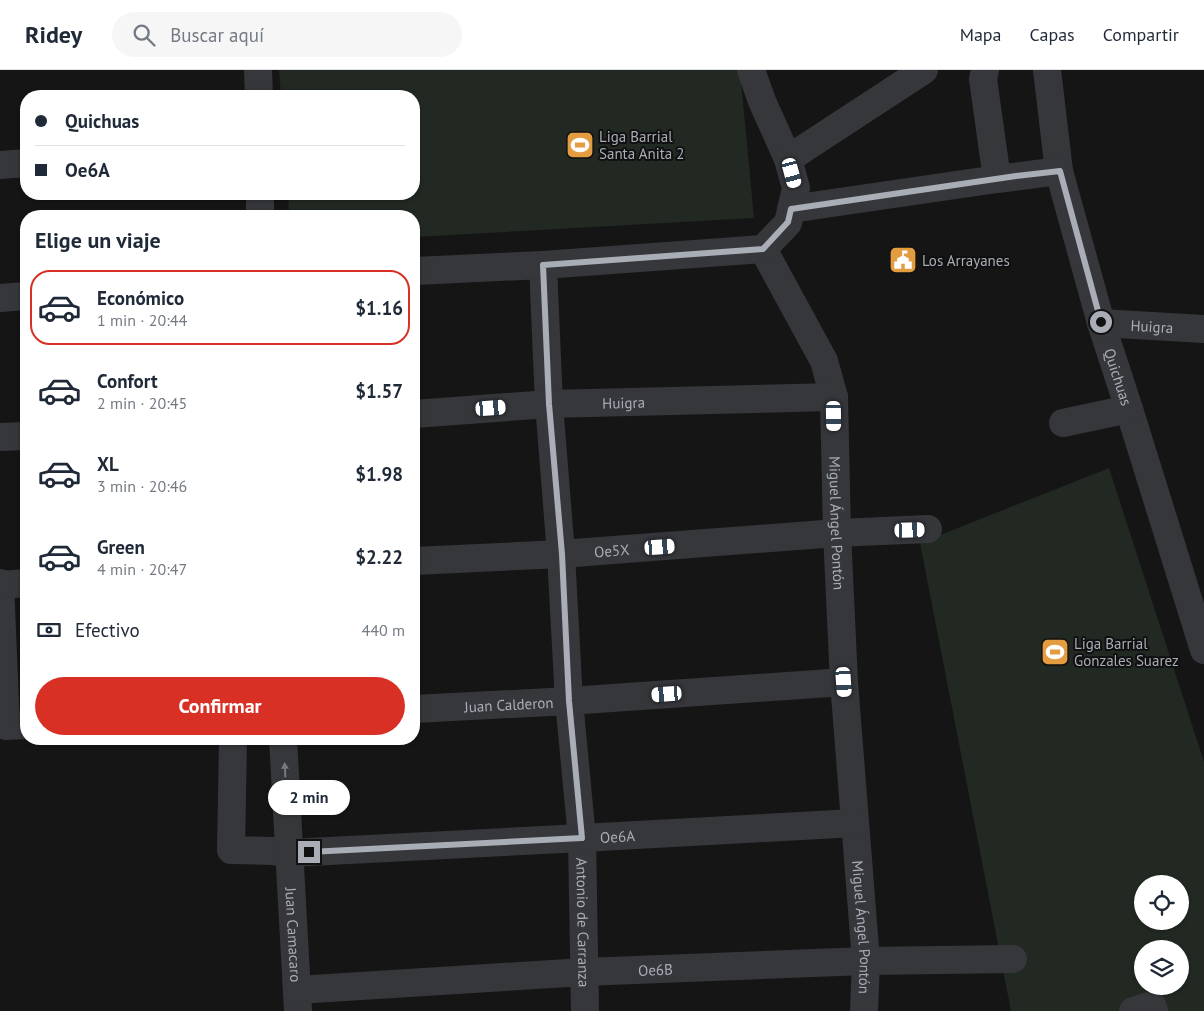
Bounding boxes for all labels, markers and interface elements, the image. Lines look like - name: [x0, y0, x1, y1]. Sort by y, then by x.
- search box: [112, 12, 462, 57]
- text: Ridey: [25, 19, 82, 50]
- icon: search: [130, 21, 158, 49]
- text: Buscar aquí: [170, 23, 264, 47]
- text: Mapa: [960, 23, 1002, 46]
- text: Capas: [1030, 23, 1075, 46]
- text: Compartir: [1103, 23, 1179, 46]
- text: Quichuas: [65, 109, 139, 133]
- place label: Liga Barrial Santa Anita 2: [599, 127, 684, 163]
- sports icon: Liga Barrial Santa Anita 2: [565, 130, 595, 160]
- car: [780, 157, 803, 189]
- text: Oe6A: [65, 158, 110, 182]
- text: Elige un viaje: [35, 226, 161, 254]
- public building icon: Los Arrayanes: [888, 245, 918, 275]
- place label: Los Arrayanes: [922, 251, 1010, 270]
- icon: car: [37, 285, 82, 330]
- text: Económico: [97, 286, 184, 310]
- text: $1.16: [355, 296, 403, 320]
- text: 1 min · 20:44: [97, 310, 187, 330]
- route start: [1090, 311, 1112, 333]
- street label: Huigra: [1130, 315, 1174, 337]
- street label: Quichuas: [1100, 346, 1137, 408]
- icon: car: [37, 368, 82, 413]
- text: Confort: [97, 369, 158, 393]
- text: $1.57: [355, 379, 403, 403]
- street label: Huigra: [602, 392, 645, 412]
- text: 2 min · 20:45: [97, 393, 187, 413]
- car: [475, 399, 506, 417]
- car: [826, 401, 841, 431]
- icon: car: [37, 451, 82, 496]
- text: XL: [97, 452, 119, 476]
- street label: Miguel Ángel Pontón: [826, 456, 849, 590]
- text: $1.98: [355, 462, 403, 486]
- text: 3 min · 20:46: [97, 476, 187, 496]
- car: [894, 522, 925, 538]
- icon: car: [37, 534, 82, 579]
- text: Green: [97, 535, 145, 559]
- car: [644, 538, 675, 556]
- street label: Oe5X: [593, 539, 630, 561]
- text: $2.22: [355, 545, 403, 569]
- text: 4 min · 20:47: [97, 559, 187, 579]
- icon: cash: [35, 616, 63, 644]
- text: Efectivo: [75, 618, 140, 642]
- text: 440 m: [362, 620, 405, 640]
- place label: Liga Barrial Gonzales Suarez: [1074, 634, 1179, 670]
- sports icon: Liga Barrial Gonzales Suarez: [1040, 637, 1070, 667]
- car: [835, 667, 852, 697]
- button: Confirmar: [35, 677, 405, 735]
- car: [651, 685, 682, 703]
- street label: Juan Calderon: [463, 692, 554, 716]
- one-way arrow: [281, 762, 289, 778]
- callout: 2 min: [268, 780, 350, 814]
- text: 2 min: [289, 787, 329, 807]
- street label: Oe6A: [599, 826, 636, 846]
- route end: [298, 841, 320, 863]
- street label: Antonio de Carranza: [573, 857, 594, 988]
- street label: Miguel Ángel Pontón: [849, 860, 876, 994]
- map controls: [1134, 875, 1189, 995]
- button: locate: [1134, 875, 1189, 930]
- street label: Juan Camacaro: [282, 886, 306, 983]
- button: layers: [1134, 940, 1189, 995]
- street label: Oe6B: [638, 959, 673, 979]

